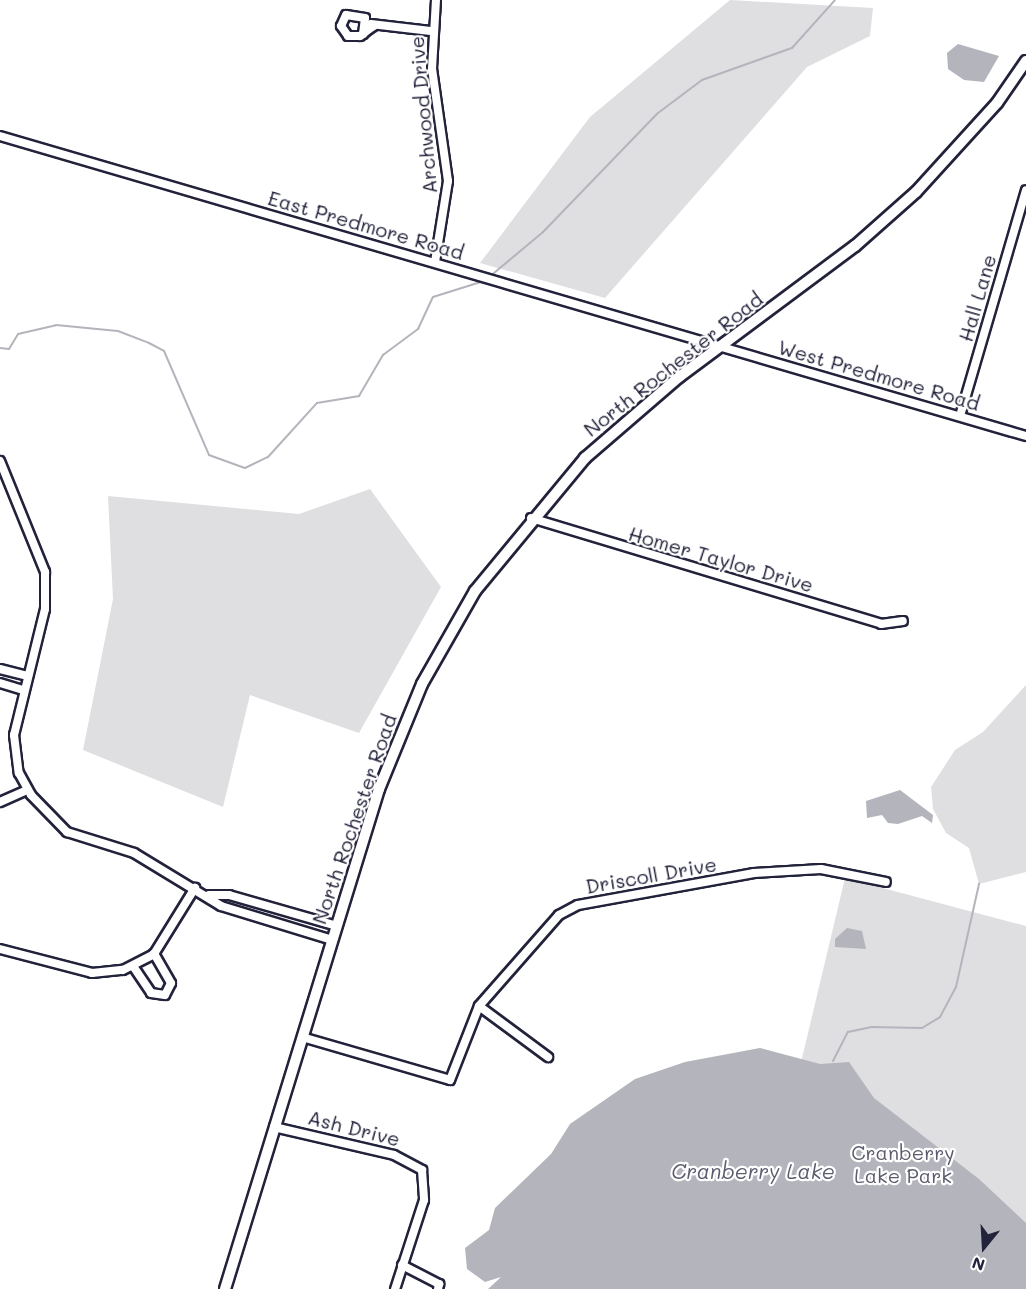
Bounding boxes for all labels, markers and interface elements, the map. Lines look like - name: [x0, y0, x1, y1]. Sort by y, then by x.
- street label: Archwood Drive: [404, 35, 442, 195]
- street label: East Predmore Road: [265, 186, 467, 264]
- street label: Hall Lane: [953, 252, 1001, 344]
- street label: North Rochester Road: [579, 287, 767, 441]
- street label: West Predmore Road: [775, 335, 983, 415]
- street label: Homer Taylor Drive: [626, 521, 816, 597]
- street label: North Rochester Road: [307, 711, 401, 927]
- street label: Driscoll Drive: [584, 852, 718, 898]
- street label: Ash Drive: [305, 1105, 403, 1151]
- park label: Cranberry Lake Park: [851, 1141, 955, 1188]
- water label: Cranberry Lake: [671, 1158, 835, 1184]
- north arrow: [954, 1217, 1014, 1277]
- text: N: [969, 1253, 987, 1276]

